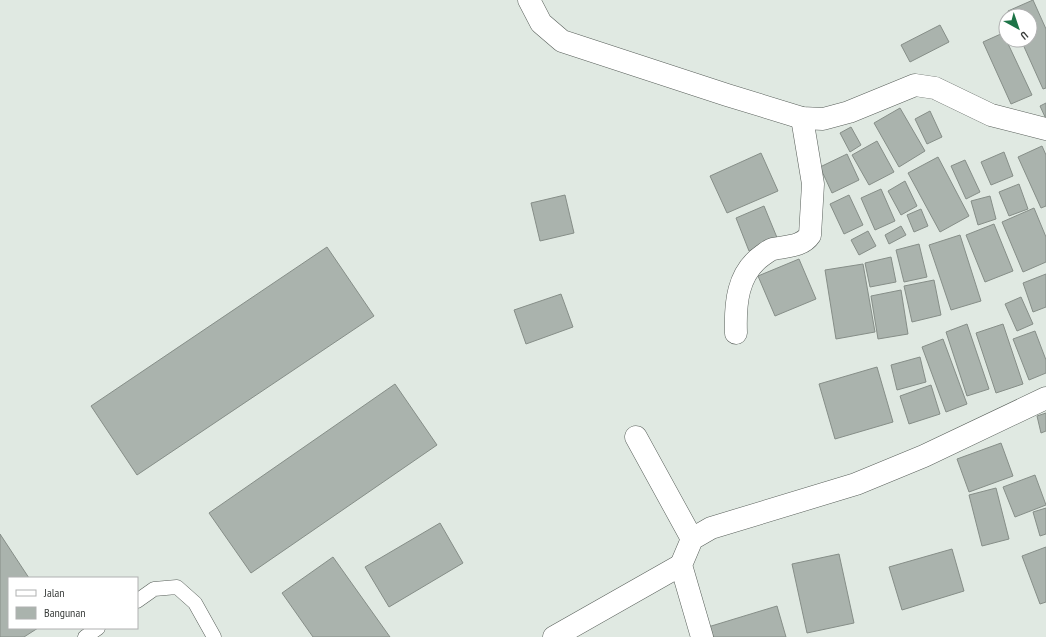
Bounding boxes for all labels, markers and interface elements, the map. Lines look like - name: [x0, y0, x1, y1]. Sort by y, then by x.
- north arrow: [998, 8, 1038, 48]
- text: U: [1018, 28, 1031, 43]
- legend: [8, 577, 138, 629]
- text: Jalan: [43, 585, 65, 600]
- text: Bangunan: [44, 605, 85, 620]

